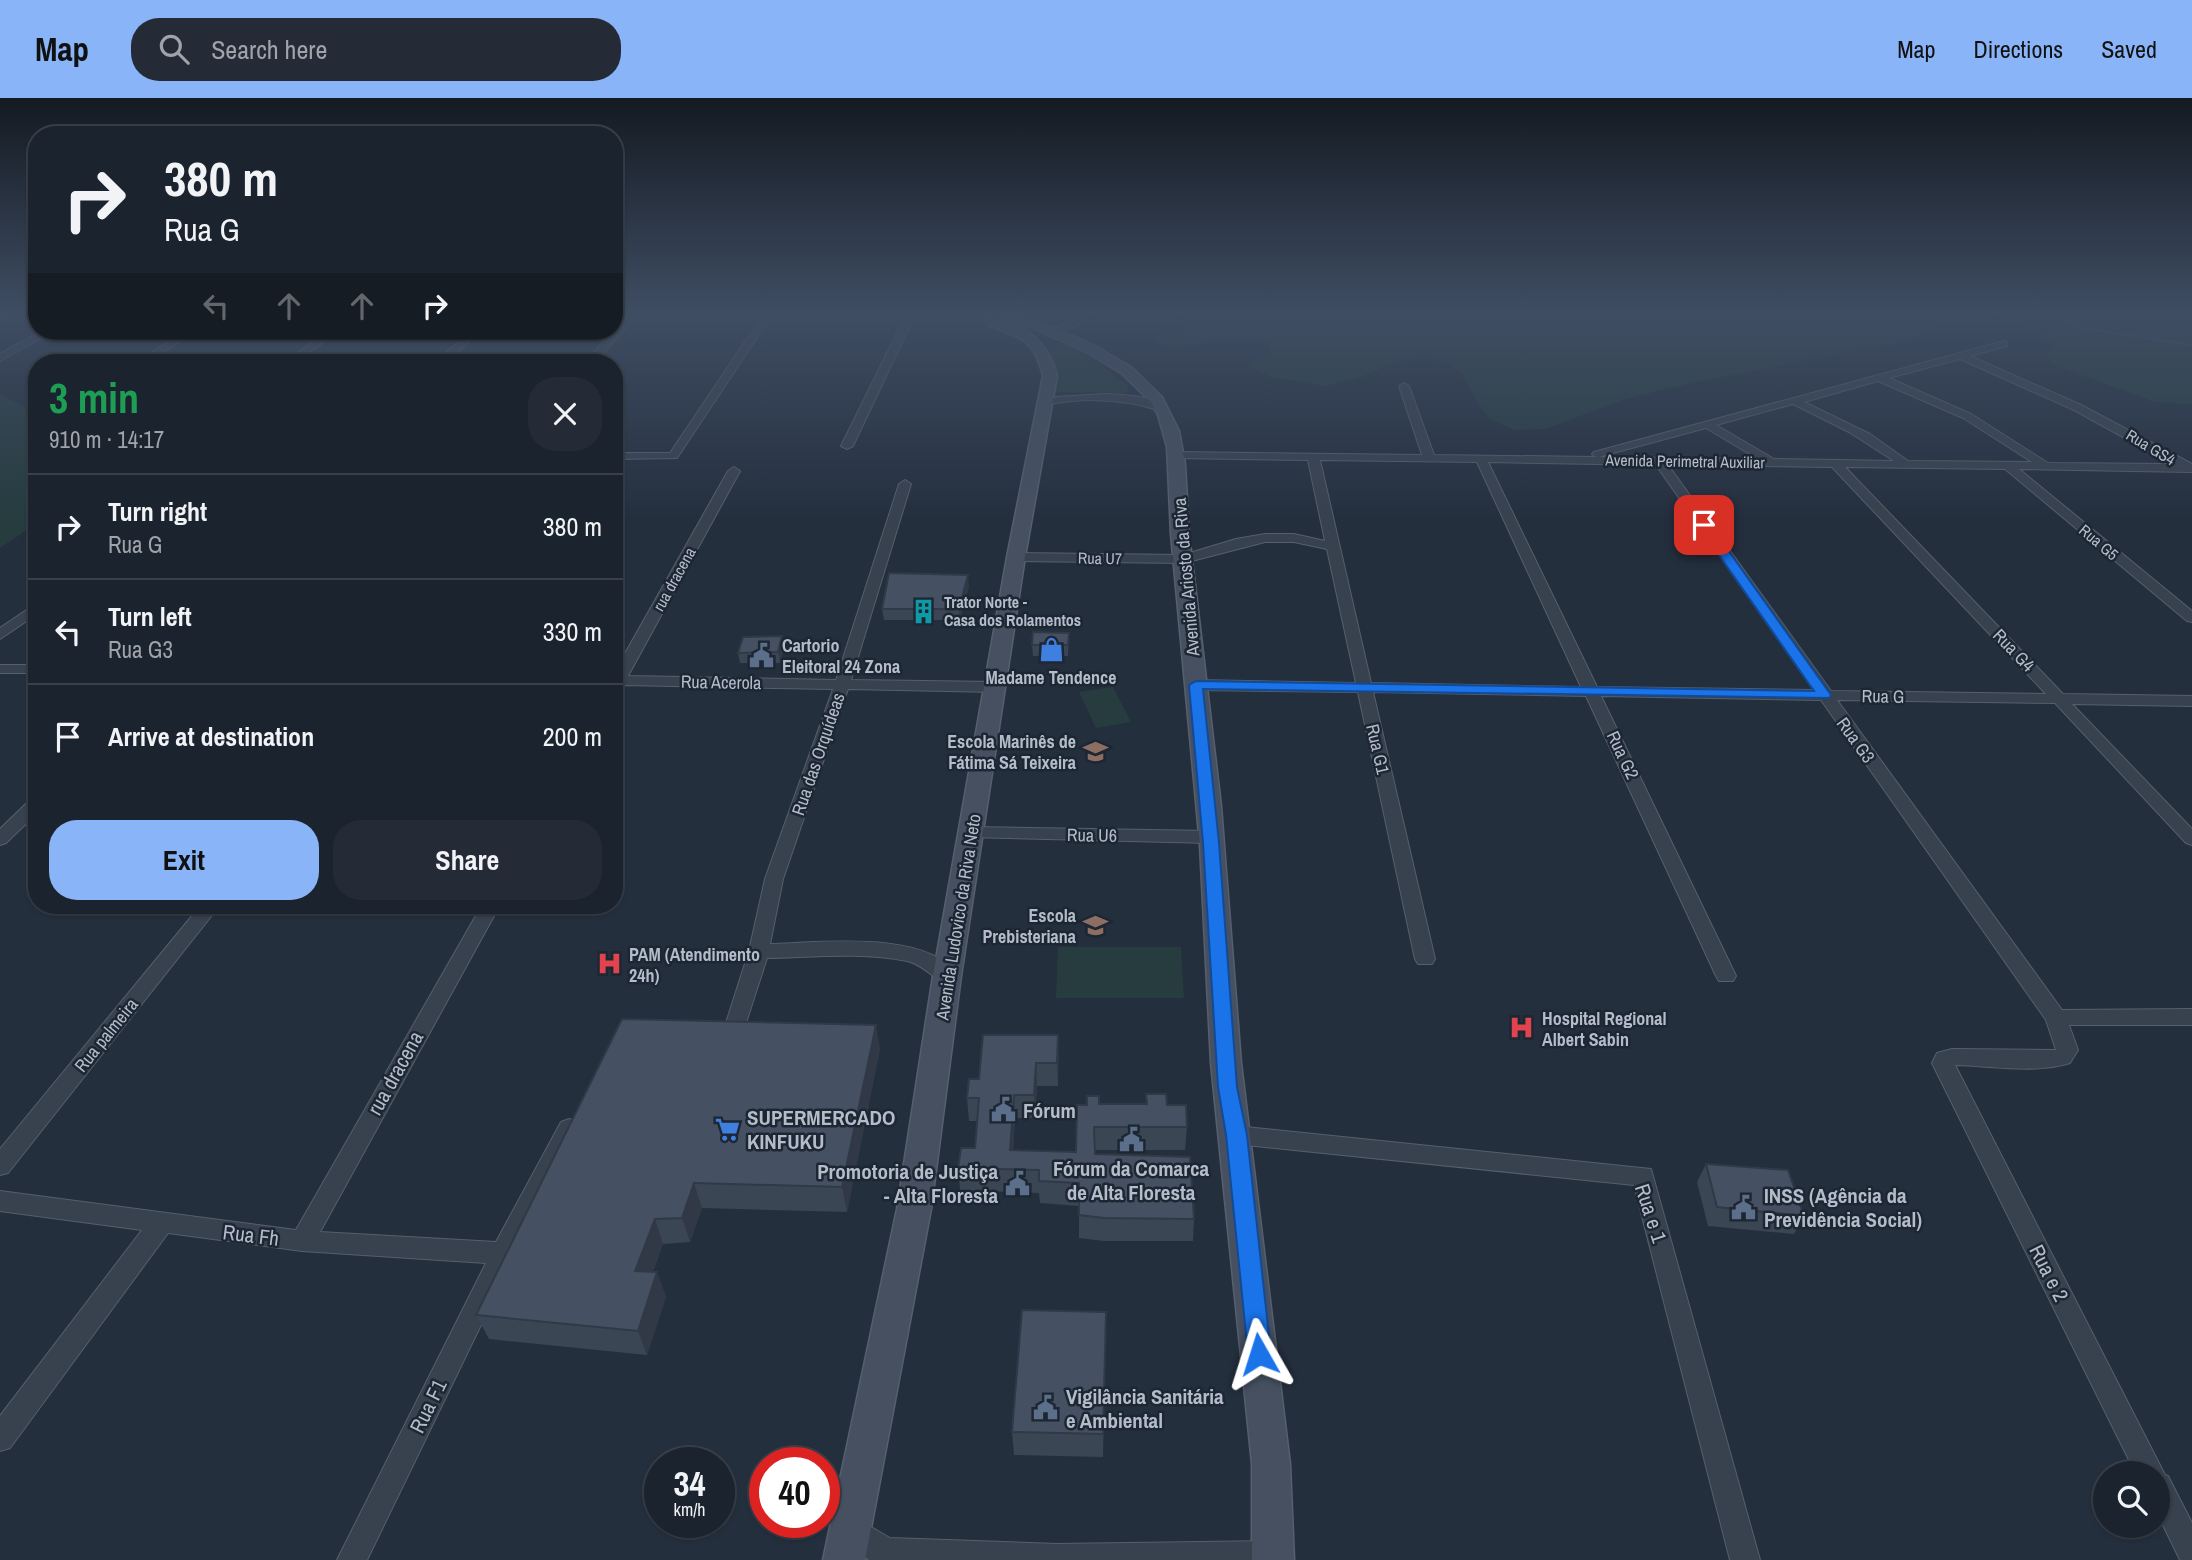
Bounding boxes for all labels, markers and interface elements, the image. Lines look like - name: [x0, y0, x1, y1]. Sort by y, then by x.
- search box: [131, 18, 621, 81]
- text: Map: [35, 27, 89, 71]
- icon: search: [155, 30, 193, 68]
- text: Search here: [211, 32, 327, 67]
- text: Map: [1897, 33, 1935, 65]
- text: Directions: [1973, 33, 2063, 65]
- text: Saved: [2101, 33, 2157, 65]
- text: 380 m: [164, 145, 278, 211]
- icon: right: [49, 154, 140, 245]
- text: Rua G: [164, 208, 240, 251]
- icon: left: [197, 287, 235, 325]
- icon: ahead: [270, 287, 308, 325]
- icon: ahead: [343, 287, 381, 325]
- icon: right: [416, 287, 454, 325]
- text: 3 min: [49, 370, 139, 426]
- button: close: [528, 377, 602, 451]
- text: 910 m · 14:17: [49, 424, 164, 455]
- street label: Rua GS4: [2122, 424, 2180, 470]
- street label: Avenida Perimetral Auxiliar: [1604, 449, 1766, 473]
- text: Turn right: [108, 494, 207, 529]
- pin: [1674, 495, 1734, 555]
- street label: Avenida Ariosto da Riva: [1167, 497, 1205, 658]
- icon: arrive: [1685, 506, 1723, 544]
- icon: right: [49, 508, 87, 546]
- text: 380 m: [543, 509, 602, 544]
- street label: Rua G5: [2075, 519, 2123, 565]
- text: Rua G: [108, 529, 163, 560]
- street label: rua dracena: [647, 542, 701, 615]
- street label: Rua U7: [1078, 547, 1122, 569]
- place label: Trator Norte - Casa dos Rolamentos: [944, 591, 1081, 631]
- building icon: Trator Norte - Casa dos Rolamentos: [910, 597, 938, 625]
- text: Turn left: [108, 599, 192, 634]
- icon: left: [49, 613, 87, 651]
- text: 330 m: [543, 614, 602, 649]
- street label: Rua G4: [1987, 623, 2041, 677]
- place label: Cartorio Eleitoral 24 Zona: [782, 633, 901, 679]
- text: Rua G3: [108, 634, 173, 665]
- shop icon: Madame Tendence: [1037, 636, 1065, 664]
- public building icon: Cartorio Eleitoral 24 Zona: [748, 641, 776, 669]
- place label: Madame Tendence: [986, 665, 1117, 690]
- street label: Rua Acerola: [681, 669, 761, 695]
- street label: Rua G: [1861, 683, 1905, 709]
- street label: Rua das Orquídeas: [785, 689, 851, 819]
- street label: Rua G3: [1831, 712, 1881, 768]
- icon: arrive: [49, 718, 87, 756]
- text: Arrive at destination: [108, 719, 314, 754]
- text: 200 m: [543, 719, 602, 754]
- street label: Rua G1: [1360, 721, 1396, 777]
- street label: Rua G2: [1601, 727, 1645, 783]
- place label: Escola Marinês de Fátima Sá Teixeira: [947, 729, 1077, 775]
- school or university icon: Escola Marinês de Fátima Sá Teixeira: [1082, 737, 1110, 765]
- street label: Avenida Ludovico da Riva Neto: [929, 812, 987, 1023]
- button: Exit: [49, 820, 319, 900]
- button: Share: [333, 820, 602, 900]
- street label: Rua U6: [1067, 822, 1117, 848]
- place label: Escola Prebisteriana: [982, 903, 1077, 949]
- school or university icon: Escola Prebisteriana: [1082, 911, 1110, 939]
- place label: PAM (Atendimento 24h): [629, 942, 760, 988]
- hospital icon: PAM (Atendimento 24h): [595, 950, 623, 978]
- street label: Rua palmeira: [68, 993, 144, 1077]
- place label: Hospital Regional Albert Sabin: [1542, 1006, 1667, 1052]
- hospital icon: Hospital Regional Albert Sabin: [1508, 1014, 1536, 1042]
- street label: rua dracena: [360, 1025, 430, 1120]
- public building icon: Fórum: [989, 1096, 1017, 1124]
- place label: Fórum: [1023, 1096, 1076, 1125]
- place label: SUPERMERCADO KINFUKU: [747, 1103, 895, 1156]
- supermarket icon: SUPERMERCADO KINFUKU: [713, 1115, 741, 1143]
- public building icon: Fórum da Comarca de Alta Floresta: [1117, 1125, 1145, 1153]
- place label: Fórum da Comarca de Alta Floresta: [1053, 1154, 1209, 1207]
- place label: Promotoria de Justiça - Alta Floresta: [817, 1157, 998, 1210]
- public building icon: Promotoria de Justiça - Alta Floresta: [1004, 1169, 1032, 1197]
- street label: Rua e 1: [1628, 1180, 1674, 1247]
- place label: INSS (Agência da Previdência Social): [1764, 1181, 1922, 1234]
- public building icon: INSS (Agência da Previdência Social): [1730, 1193, 1758, 1221]
- street label: Rua Fh: [221, 1217, 281, 1253]
- street label: Rua e 2: [2022, 1240, 2076, 1306]
- position arrow: [1222, 1317, 1296, 1391]
- street label: Rua F1: [403, 1374, 454, 1438]
- place label: Vigilância Sanitária e Ambiental: [1066, 1382, 1224, 1435]
- public building icon: Vigilância Sanitária e Ambiental: [1032, 1394, 1060, 1422]
- speed limit sign: 40: [749, 1447, 840, 1538]
- text: 34: [674, 1460, 705, 1507]
- map controls: [2093, 1461, 2170, 1538]
- button: search: [2093, 1461, 2170, 1538]
- text: km/h: [674, 1497, 706, 1522]

